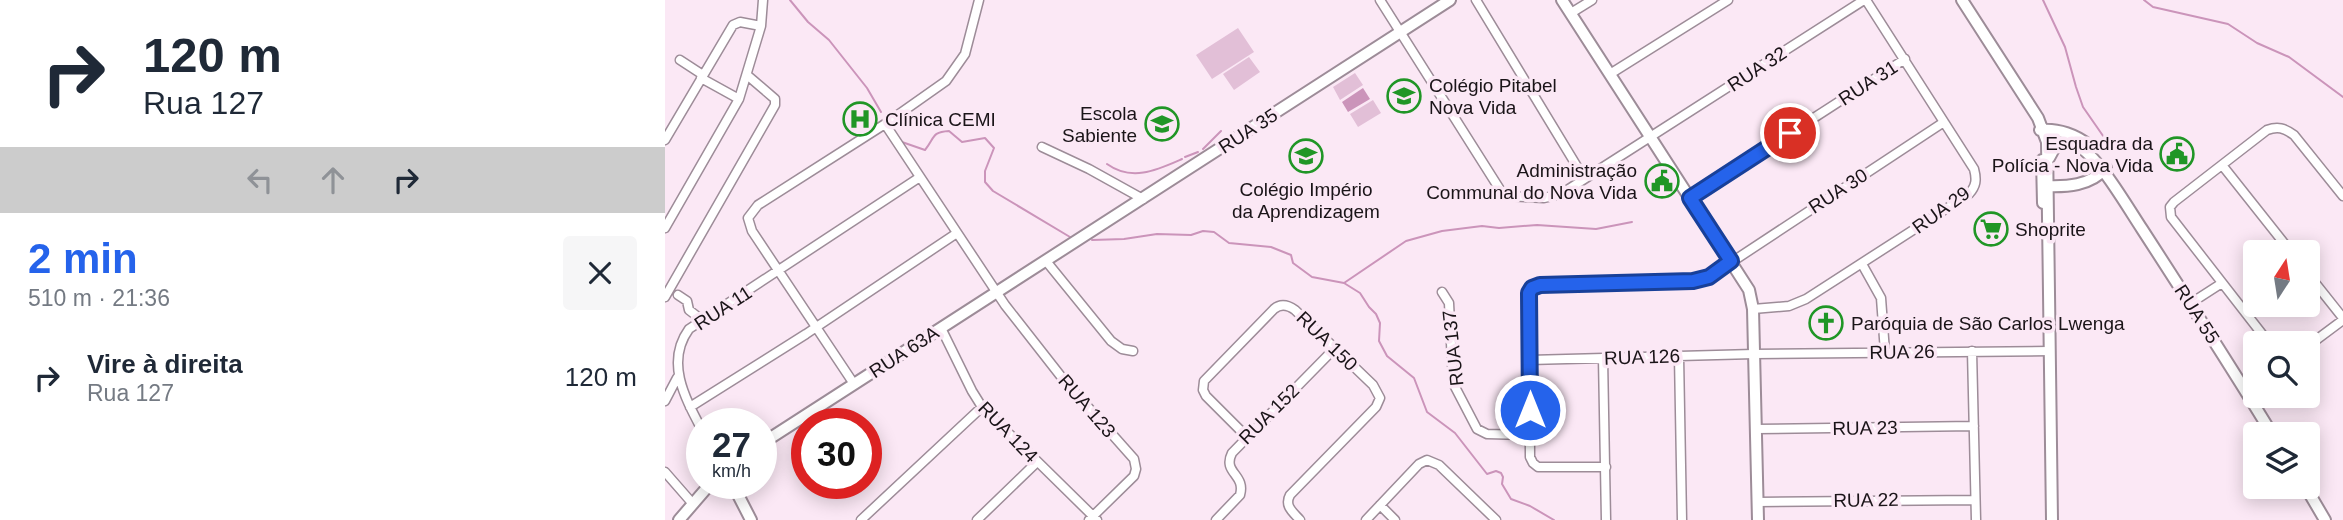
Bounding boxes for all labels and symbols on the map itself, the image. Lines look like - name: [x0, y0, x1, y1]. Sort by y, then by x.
- street label: RUA 32: [1724, 42, 1790, 96]
- street label: RUA 31: [1835, 56, 1901, 110]
- place label: Colégio Pitabel Nova Vida: [1429, 75, 1557, 118]
- school or university icon: Colégio Pitabel Nova Vida: [1385, 77, 1423, 115]
- hospital icon: Clínica CEMI: [841, 100, 879, 138]
- place label: Escola Sabiente: [1062, 103, 1137, 146]
- pin: [1760, 103, 1820, 163]
- street label: RUA 35: [1215, 104, 1281, 158]
- school or university icon: Escola Sabiente: [1143, 105, 1181, 143]
- place label: Clínica CEMI: [885, 109, 996, 130]
- place label: Esquadra da Polícia - Nova Vida: [1992, 133, 2153, 176]
- public building icon: Esquadra da Polícia - Nova Vida: [2158, 135, 2196, 173]
- school or university icon: Colégio Império da Aprendizagem: [1287, 137, 1325, 175]
- place label: Administração Communal do Nova Vida: [1426, 160, 1637, 203]
- public building icon: Administração Communal do Nova Vida: [1643, 162, 1681, 200]
- street label: RUA 30: [1805, 164, 1871, 218]
- place label: Colégio Império da Aprendizagem: [1232, 179, 1380, 222]
- street label: RUA 29: [1908, 182, 1974, 238]
- supermarket icon: Shoprite: [1972, 210, 2010, 248]
- place label: Shoprite: [2015, 219, 2086, 240]
- north arrow: [2243, 240, 2321, 317]
- street label: RUA 55: [2170, 281, 2224, 347]
- street label: RUA 11: [690, 282, 756, 334]
- church icon: Paróquia de São Carlos Lwenga: [1807, 304, 1845, 342]
- street label: RUA 150: [1292, 307, 1362, 375]
- street label: RUA 137: [1439, 309, 1467, 387]
- place label: Paróquia de São Carlos Lwenga: [1851, 313, 2125, 334]
- street label: RUA 63A: [866, 322, 943, 382]
- street label: RUA 26: [1869, 341, 1935, 363]
- street label: RUA 126: [1604, 345, 1680, 369]
- street label: RUA 123: [1054, 370, 1120, 442]
- position arrow: [1493, 373, 1567, 447]
- street label: RUA 152: [1235, 380, 1303, 448]
- street label: RUA 124: [974, 397, 1042, 467]
- speed limit sign: 30: [791, 408, 882, 499]
- street label: RUA 23: [1832, 417, 1898, 439]
- street label: RUA 22: [1833, 489, 1899, 511]

